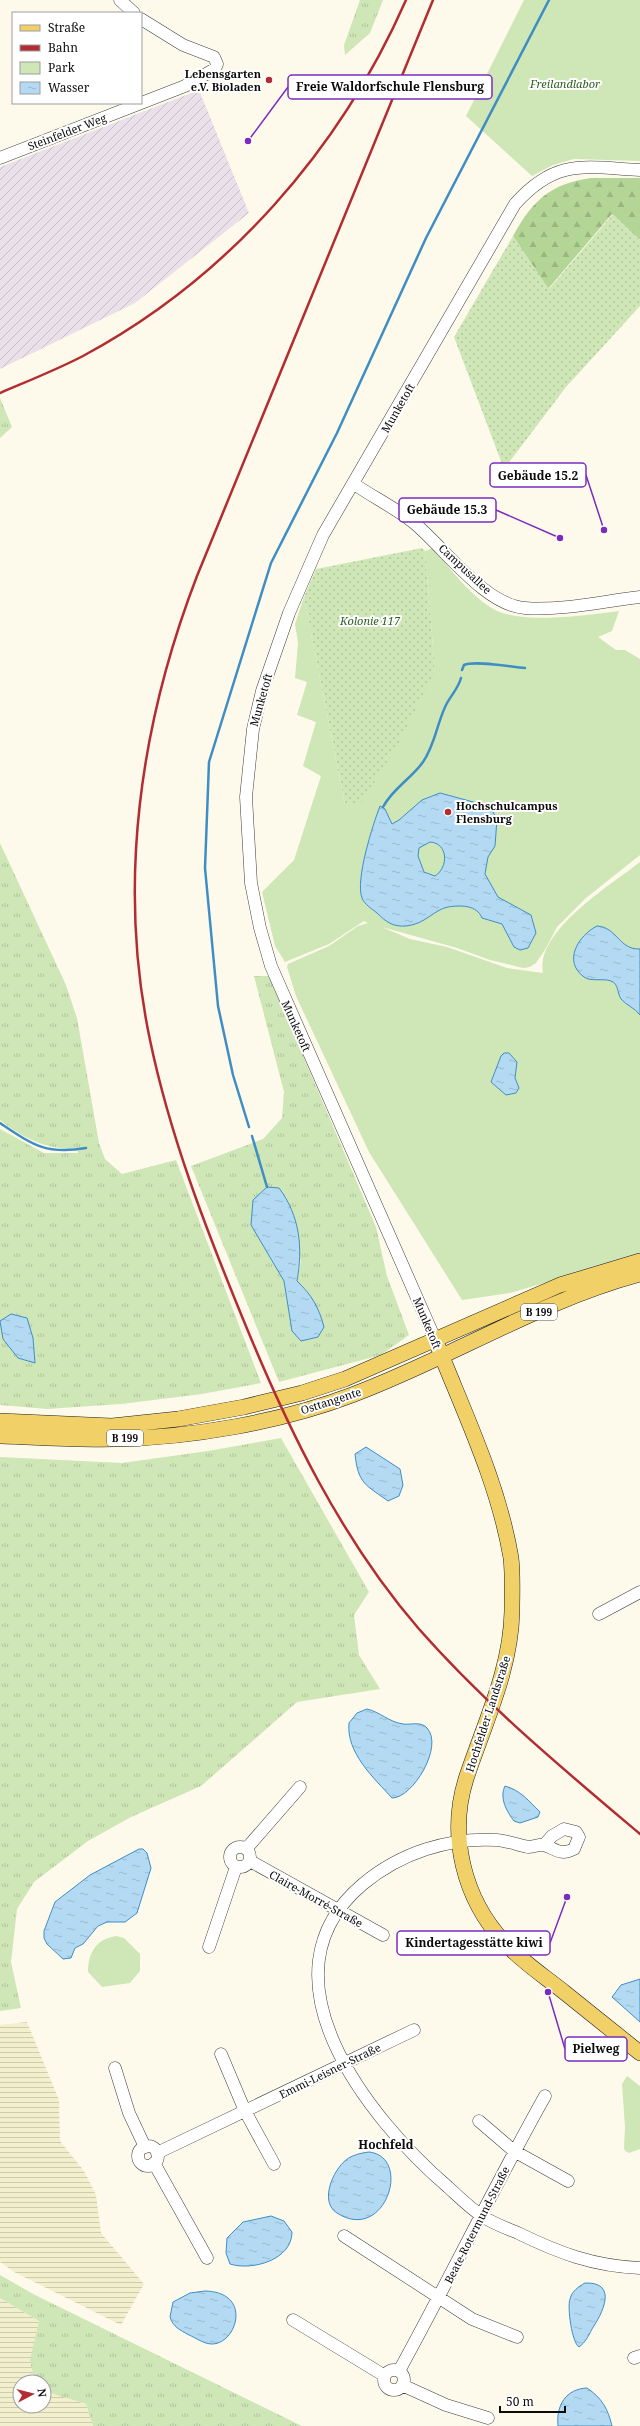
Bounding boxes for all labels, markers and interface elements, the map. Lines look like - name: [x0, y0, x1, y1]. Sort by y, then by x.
- legend: [12, 12, 142, 104]
- text: Straße: [48, 19, 85, 36]
- text: Bahn: [48, 39, 78, 56]
- text: Park: [48, 59, 76, 76]
- place label: Lebensgarten e.V. Bioladen: [185, 66, 262, 94]
- marker: Lebensgarten e.V. Bioladen: [264, 75, 274, 85]
- callout: Freie Waldorfschule Flensburg: [288, 75, 492, 99]
- park label: Freilandlabor: [529, 76, 601, 91]
- text: Freie Waldorfschule Flensburg: [296, 78, 484, 95]
- text: Wasser: [48, 79, 90, 96]
- street label: Steinfelder Weg: [25, 110, 108, 153]
- street label: Munketoft: [377, 380, 418, 435]
- callout: Gebäude 15.2: [490, 463, 586, 487]
- text: Gebäude 15.2: [498, 467, 579, 484]
- callout: Gebäude 15.3: [399, 498, 496, 522]
- text: Gebäude 15.3: [407, 501, 488, 518]
- street label: Campusallee: [436, 540, 495, 597]
- park label: Kolonie 117: [339, 613, 401, 628]
- street label: Munketoft: [246, 671, 275, 728]
- place label: Hochschulcampus Flensburg: [456, 798, 558, 826]
- marker: Hochschulcampus Flensburg: [443, 807, 453, 817]
- street label: Munketoft: [278, 998, 314, 1054]
- street label: Munketoft: [410, 1295, 445, 1351]
- road number: B 199: [521, 1304, 557, 1320]
- street label: Osttangente: [299, 1384, 363, 1417]
- road number: B 199: [107, 1430, 143, 1446]
- street label: Hochfelder Landstraße: [462, 1654, 513, 1774]
- street label: Claire-Morré-Straße: [267, 1867, 366, 1931]
- callout: Kindertagesstätte kiwi: [397, 1931, 550, 1955]
- text: Kindertagesstätte kiwi: [405, 1934, 543, 1951]
- callout: Pielweg: [565, 2037, 627, 2061]
- street label: Emmi-Leisner-Straße: [276, 2039, 383, 2102]
- text: Pielweg: [573, 2040, 620, 2057]
- district label: Hochfeld: [358, 2136, 414, 2153]
- street label: Beate-Rotermund-Straße: [440, 2164, 513, 2286]
- north arrow: [12, 2374, 52, 2414]
- text: N: [34, 2388, 50, 2398]
- scale bar: [500, 2388, 565, 2414]
- text: 50 m: [506, 2393, 534, 2410]

